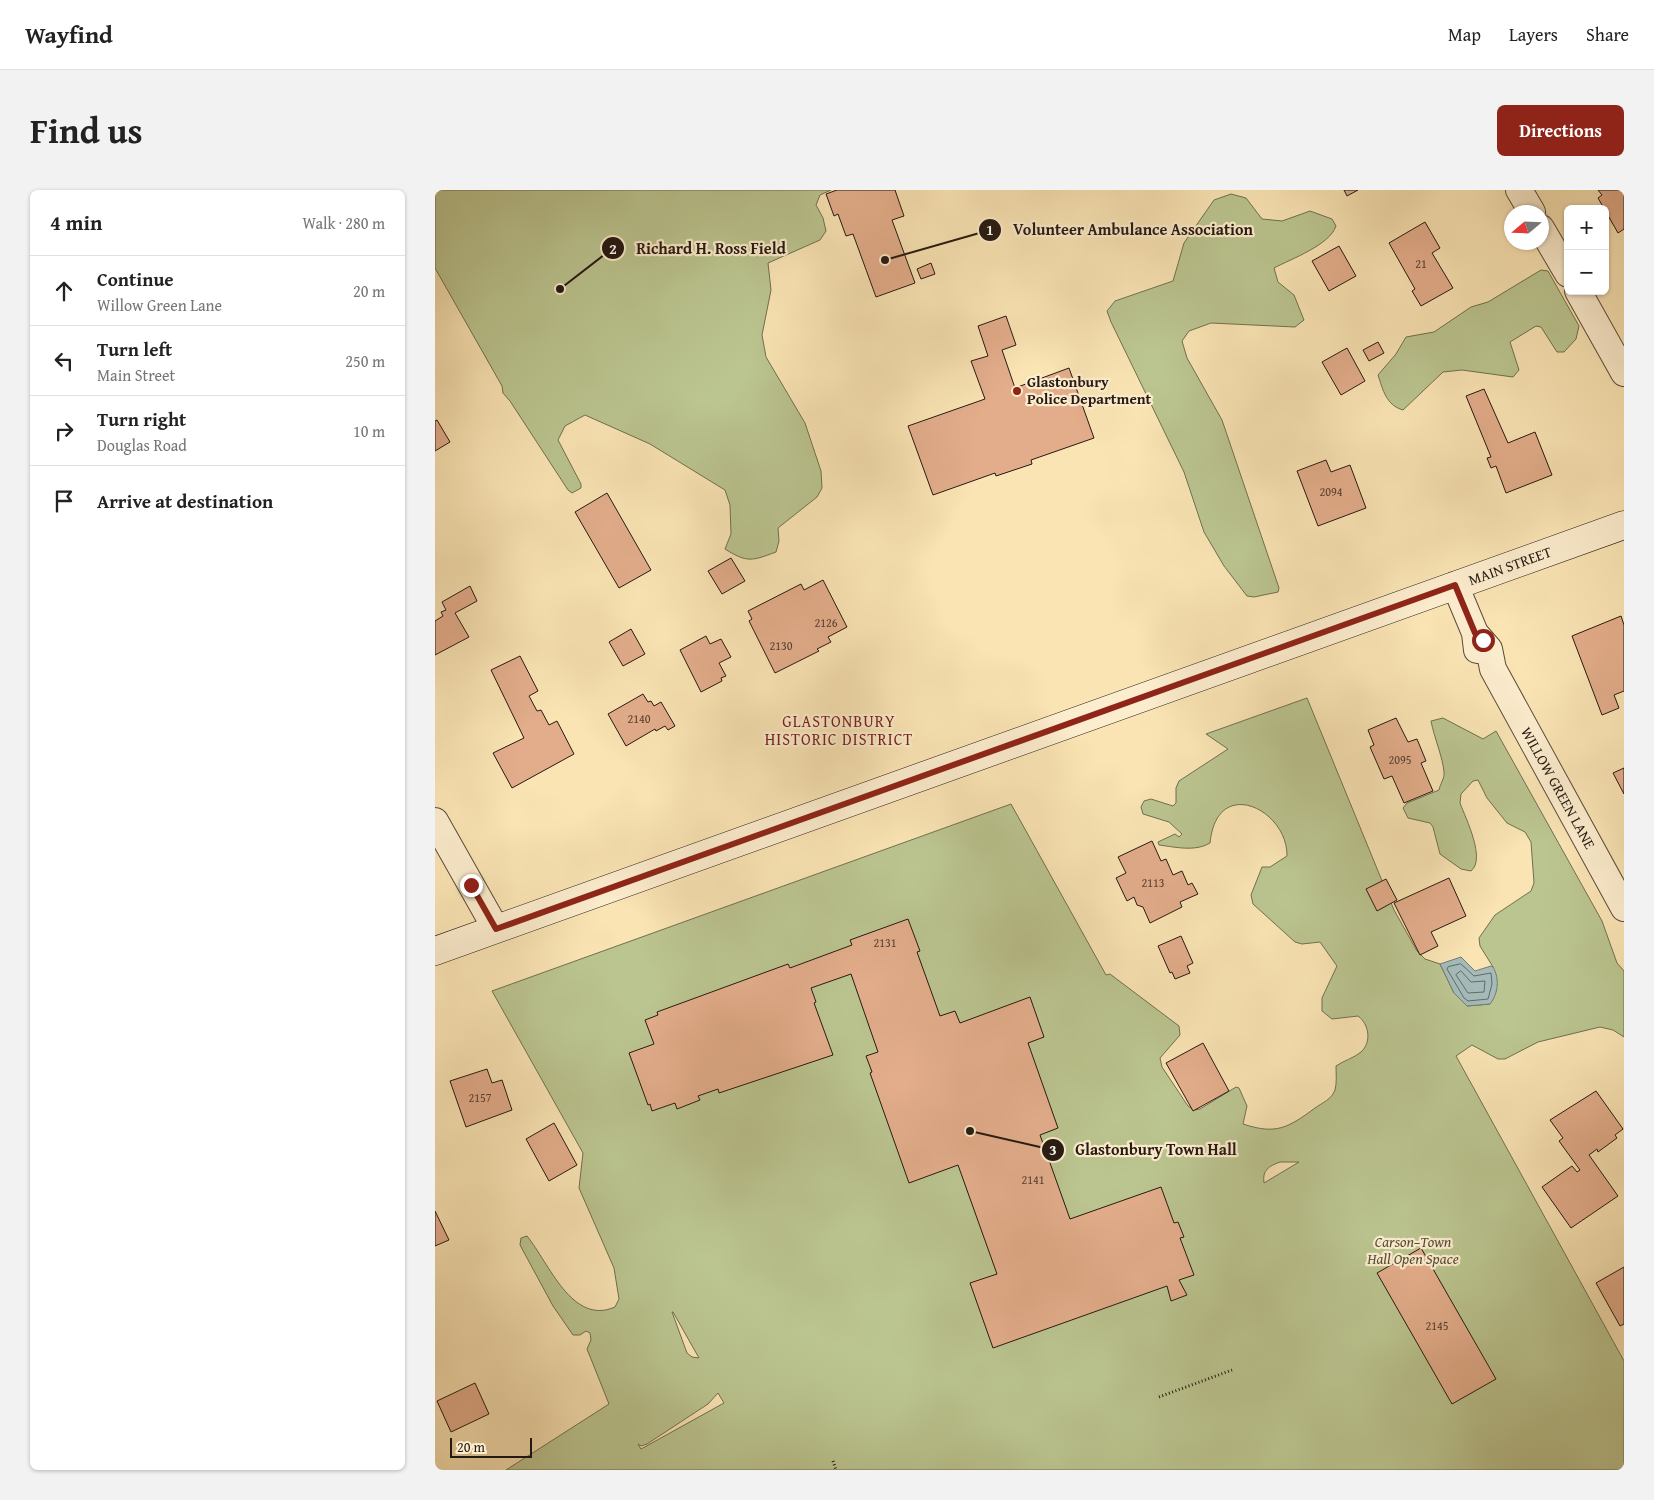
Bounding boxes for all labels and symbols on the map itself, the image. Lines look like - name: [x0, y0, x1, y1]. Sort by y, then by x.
- north arrow: [1504, 205, 1549, 250]
- callout: Volunteer Ambulance Association: [978, 214, 1263, 245]
- text: Volunteer Ambulance Association: [1013, 217, 1253, 241]
- text: 1: [986, 219, 994, 240]
- callout: Richard H. Ross Field: [601, 233, 796, 264]
- text: Richard H. Ross Field: [636, 236, 787, 260]
- text: 2: [609, 238, 617, 259]
- house number: 21: [1415, 255, 1427, 272]
- place label: Glastonbury Police Department: [1027, 371, 1152, 409]
- marker: Glastonbury Police Department: [1011, 385, 1023, 397]
- house number: 2094: [1319, 483, 1343, 500]
- street label: MAIN STREET: [1465, 541, 1555, 590]
- house number: 2126: [814, 614, 838, 631]
- route start: [1472, 629, 1495, 652]
- house number: 2130: [769, 637, 793, 654]
- district label: GLASTONBURY HISTORIC DISTRICT: [765, 709, 913, 751]
- house number: 2140: [627, 710, 651, 727]
- street label: WILLOW GREEN LANE: [1516, 723, 1601, 853]
- house number: 2095: [1388, 751, 1412, 768]
- route end: [460, 874, 483, 897]
- house number: 2113: [1141, 874, 1165, 891]
- house number: 2131: [873, 934, 897, 951]
- house number: 2157: [468, 1089, 492, 1106]
- callout: Glastonbury Town Hall: [1040, 1134, 1247, 1165]
- text: Glastonbury Town Hall: [1075, 1137, 1237, 1161]
- text: 3: [1049, 1139, 1057, 1160]
- house number: 2141: [1021, 1171, 1045, 1188]
- park label: Carson–Town Hall Open Space: [1366, 1231, 1459, 1269]
- house number: 2145: [1425, 1317, 1449, 1334]
- scale bar: [450, 1435, 533, 1458]

